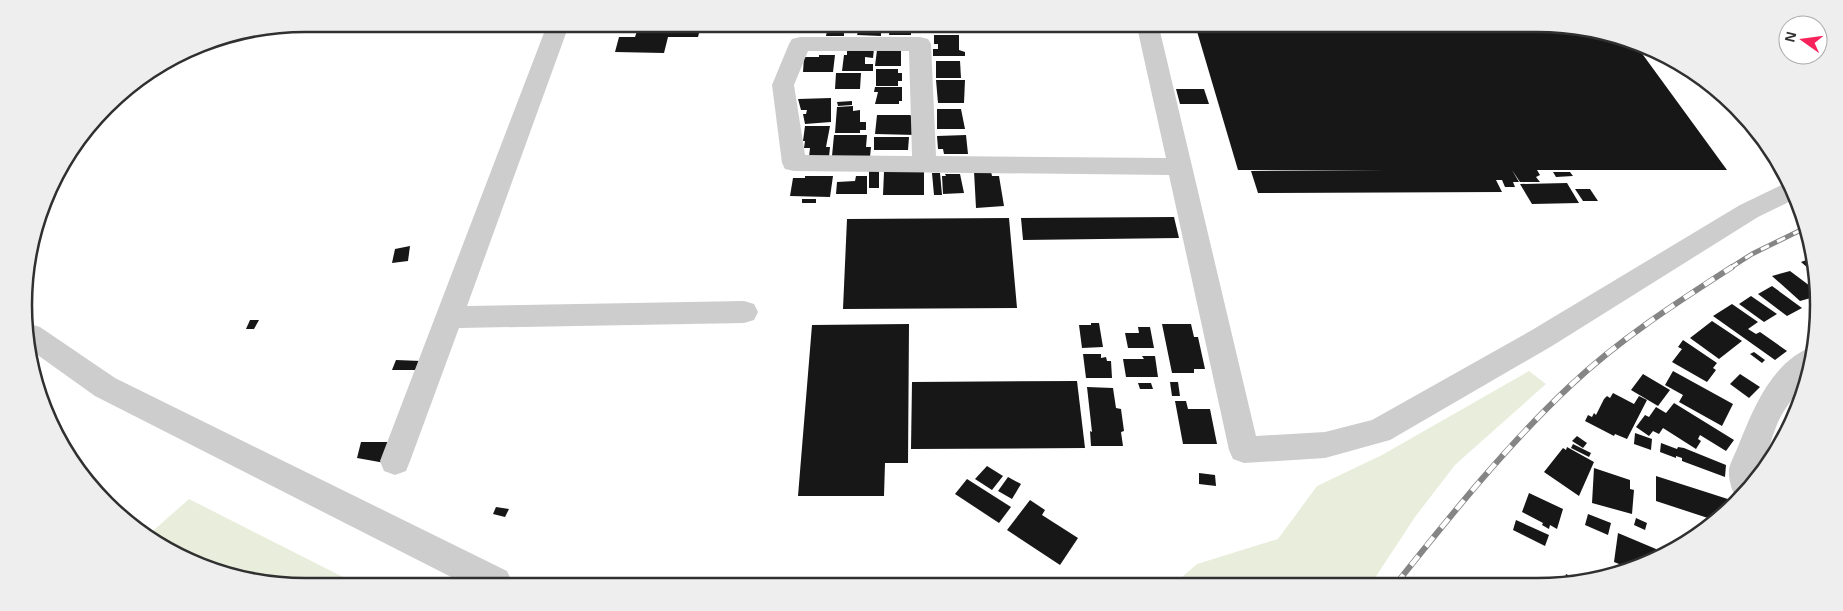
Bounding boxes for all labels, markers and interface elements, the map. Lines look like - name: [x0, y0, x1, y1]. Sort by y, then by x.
- north arrow: [1778, 15, 1828, 65]
- text: N: [1781, 30, 1799, 44]

